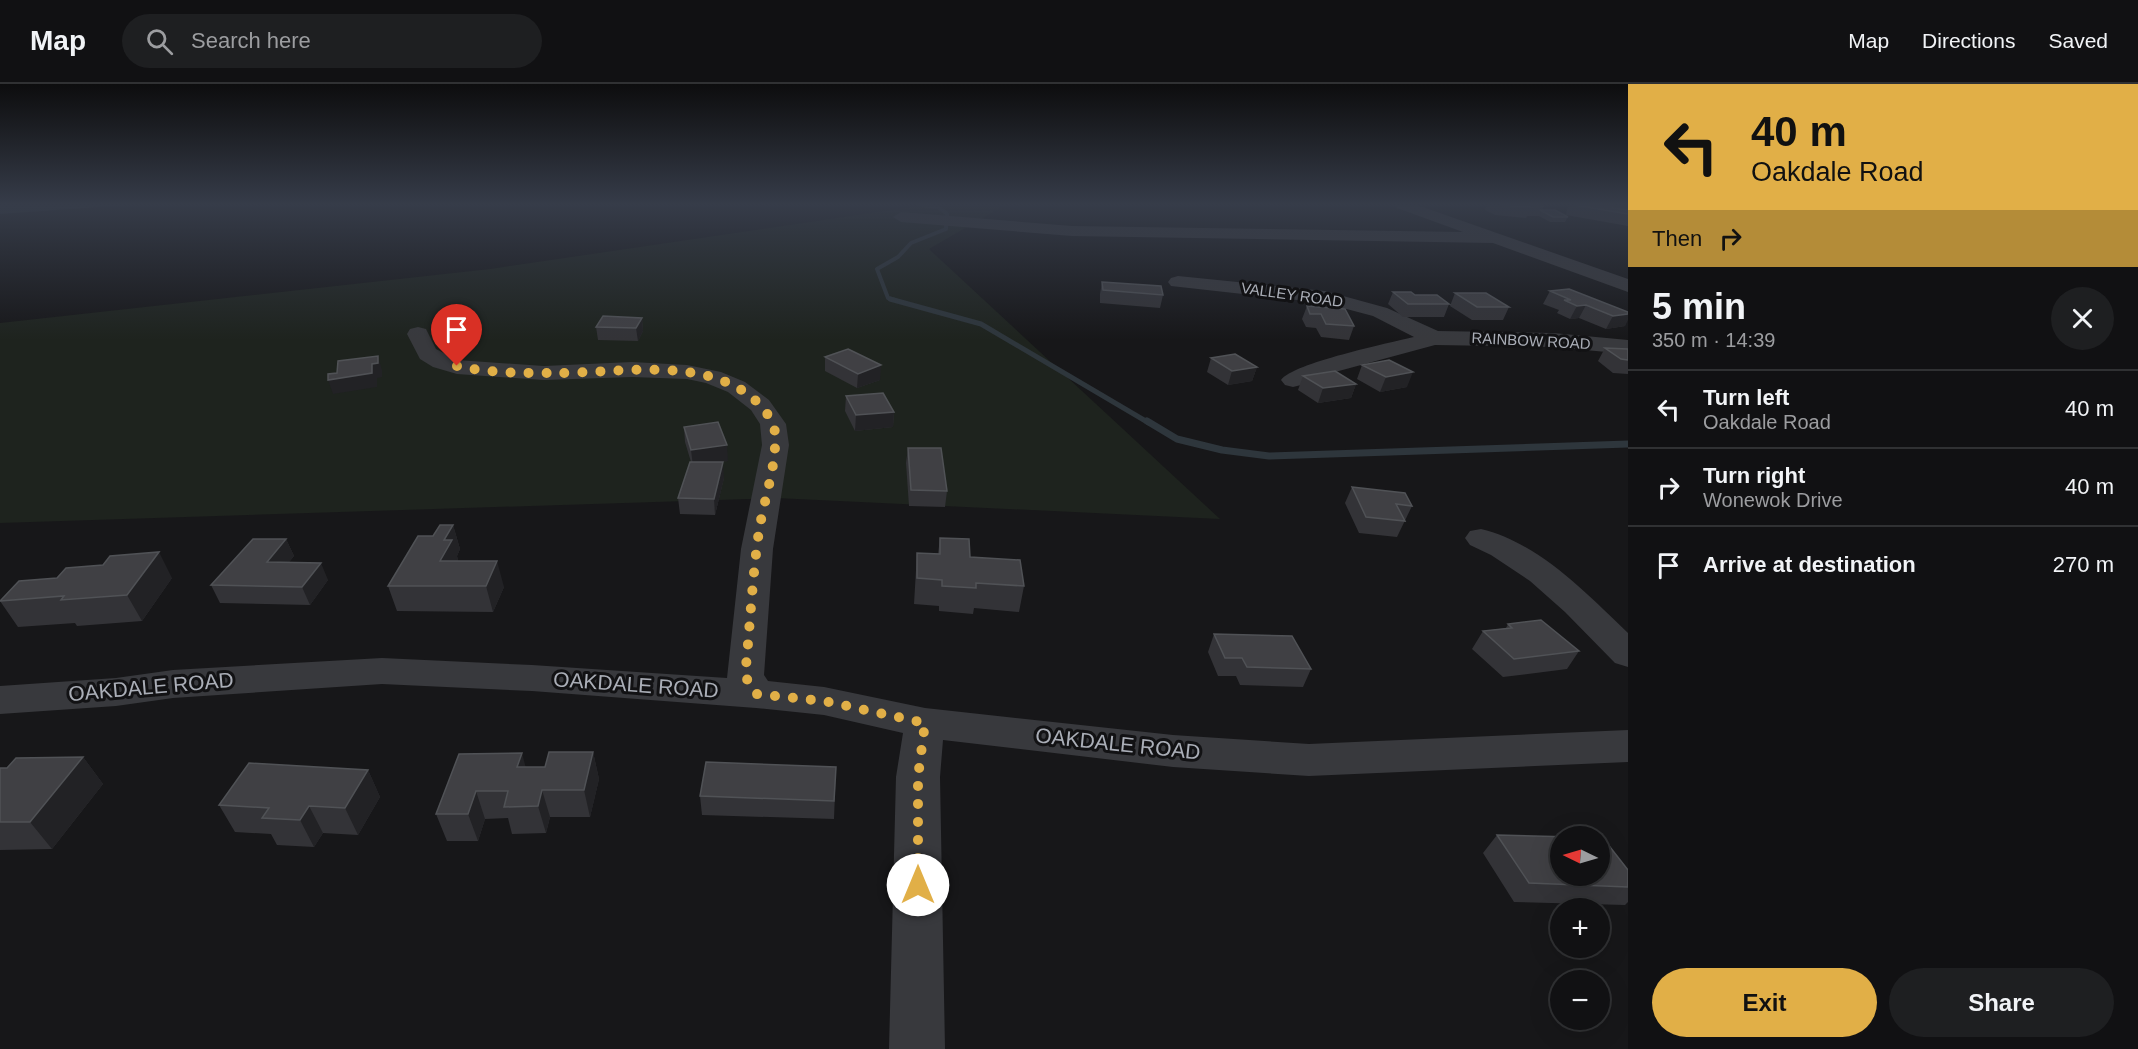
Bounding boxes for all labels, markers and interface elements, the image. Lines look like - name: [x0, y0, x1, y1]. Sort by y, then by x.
- search box: [122, 14, 542, 68]
- text: Map: [30, 25, 86, 56]
- icon: search: [143, 25, 176, 58]
- text: Search here: [191, 28, 311, 53]
- text: Map: [1848, 29, 1889, 52]
- text: Directions: [1922, 29, 2015, 52]
- text: Saved: [2048, 29, 2108, 52]
- icon: left: [1652, 108, 1730, 186]
- text: 40 m: [1751, 108, 1847, 155]
- text: Oakdale Road: [1751, 157, 1924, 187]
- icon: right: [1714, 222, 1747, 255]
- text: Then: [1652, 226, 1702, 251]
- street label: VALLEY ROAD: [1240, 279, 1344, 310]
- text: 5 min: [1652, 286, 1746, 327]
- button: close: [2051, 287, 2114, 350]
- pin: [431, 304, 482, 366]
- icon: arrive: [440, 313, 473, 346]
- street label: RAINBOW ROAD: [1471, 329, 1591, 352]
- text: 350 m · 14:39: [1652, 329, 1775, 351]
- text: Turn left: [1703, 385, 1789, 410]
- icon: left: [1652, 393, 1685, 426]
- text: 40 m: [2065, 396, 2114, 421]
- text: Oakdale Road: [1703, 411, 1831, 433]
- text: Turn right: [1703, 463, 1805, 488]
- icon: right: [1652, 471, 1685, 504]
- text: 40 m: [2065, 474, 2114, 499]
- text: Wonewok Drive: [1703, 489, 1843, 511]
- icon: arrive: [1652, 549, 1685, 582]
- text: Arrive at destination: [1703, 552, 1916, 577]
- text: 270 m: [2053, 552, 2114, 577]
- street label: OAKDALE ROAD: [553, 667, 719, 702]
- street label: OAKDALE ROAD: [67, 668, 235, 705]
- street label: OAKDALE ROAD: [1034, 723, 1202, 764]
- north arrow: [1550, 826, 1610, 886]
- map controls: [1550, 826, 1610, 1030]
- position arrow: [886, 853, 950, 917]
- button: +: [1550, 898, 1610, 958]
- button: Exit: [1652, 968, 1877, 1037]
- button: Share: [1889, 968, 2114, 1037]
- button: −: [1550, 970, 1610, 1030]

